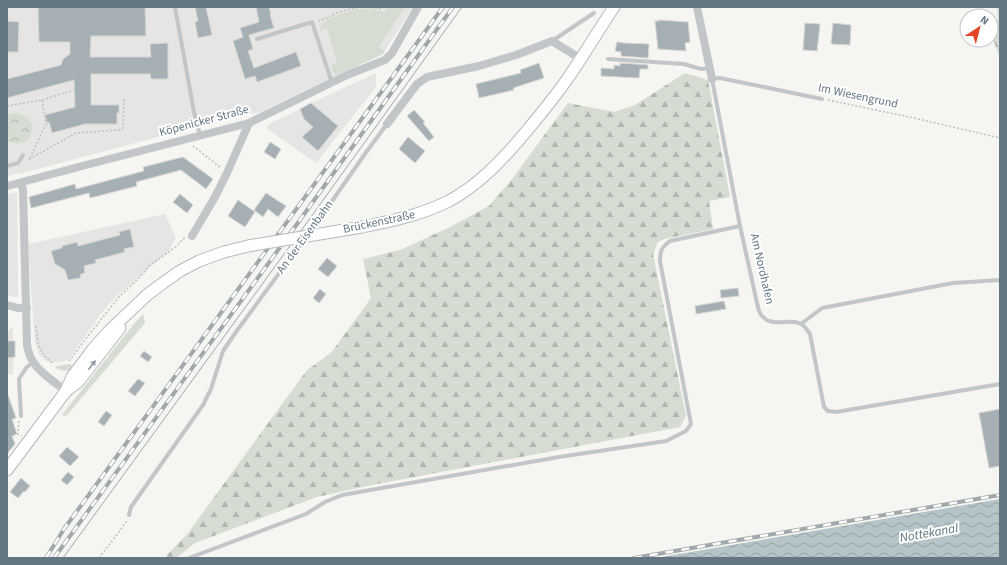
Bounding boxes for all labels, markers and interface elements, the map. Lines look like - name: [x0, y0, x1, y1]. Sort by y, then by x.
- north arrow: [959, 8, 999, 48]
- text: N: [977, 12, 992, 29]
- street label: Im Wiesengrund: [816, 79, 900, 113]
- street label: Köpenicker Straße: [157, 101, 251, 141]
- street label: An der Eisenbahn: [273, 197, 337, 277]
- street label: Brückenstraße: [341, 206, 417, 238]
- street label: Am Nordhafen: [746, 232, 778, 306]
- one-way arrow: [88, 359, 96, 370]
- water label: Nottekanal: [898, 519, 960, 547]

